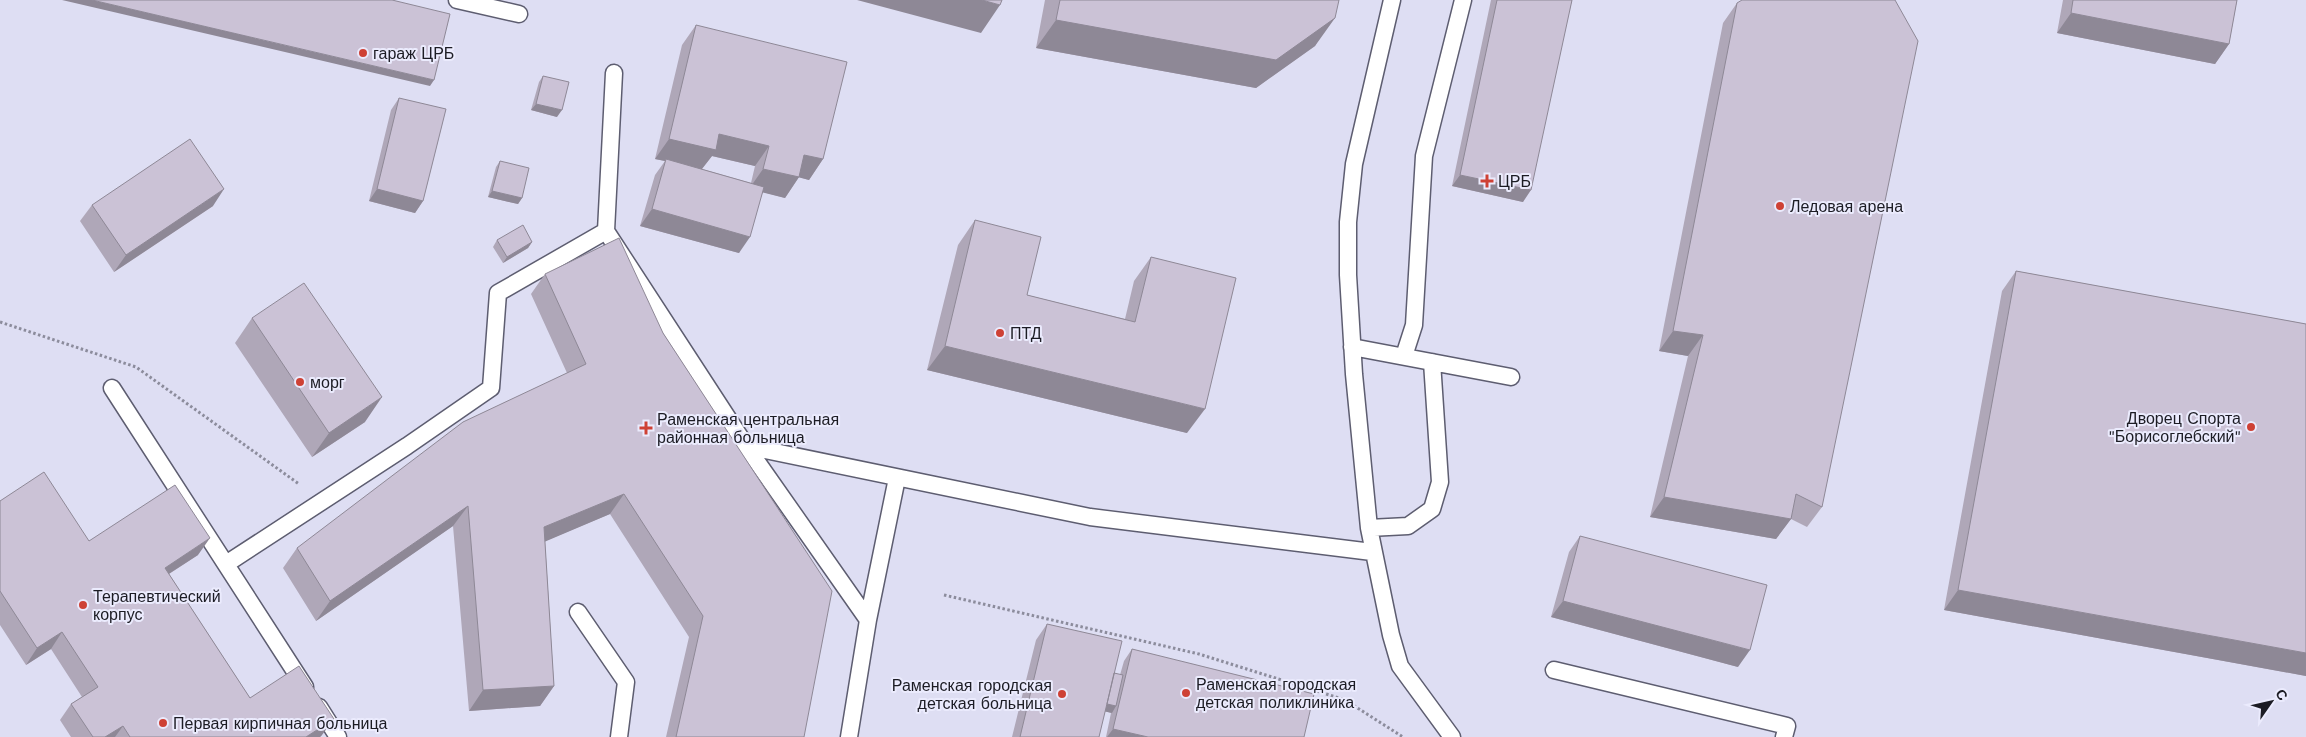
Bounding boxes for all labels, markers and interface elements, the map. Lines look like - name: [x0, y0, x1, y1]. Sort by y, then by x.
- place label: гараж ЦРБ: [373, 44, 454, 63]
- marker: гараж ЦРБ: [357, 47, 369, 59]
- place label: ЦРБ: [1498, 172, 1531, 191]
- marker: ЦРБ: [1480, 174, 1494, 188]
- place label: Ледовая арена: [1790, 197, 1903, 216]
- marker: Ледовая арена: [1774, 200, 1786, 212]
- place label: ПТД: [1010, 324, 1042, 343]
- marker: ПТД: [994, 327, 1006, 339]
- place label: морг: [310, 373, 345, 392]
- marker: морг: [294, 376, 306, 388]
- place label: Дворец Спорта "Борисоглебский": [2108, 409, 2241, 446]
- place label: Раменская центральная районная больница: [657, 410, 839, 447]
- marker: Раменская центральная районная больница: [639, 421, 653, 435]
- marker: Дворец Спорта "Борисоглебский": [2245, 421, 2257, 433]
- place label: Терапевтический корпус: [93, 587, 221, 624]
- marker: Терапевтический корпус: [77, 599, 89, 611]
- place label: Раменская городская детская поликлиника: [1196, 675, 1356, 712]
- place label: Раменская городская детская больница: [892, 676, 1052, 713]
- north arrow: [2246, 677, 2296, 727]
- text: С: [2272, 686, 2291, 703]
- marker: Раменская городская детская поликлиника: [1180, 687, 1192, 699]
- marker: Раменская городская детская больница: [1056, 688, 1068, 700]
- place label: Первая кирпичная больница: [173, 714, 388, 733]
- marker: Первая кирпичная больница: [157, 717, 169, 729]

